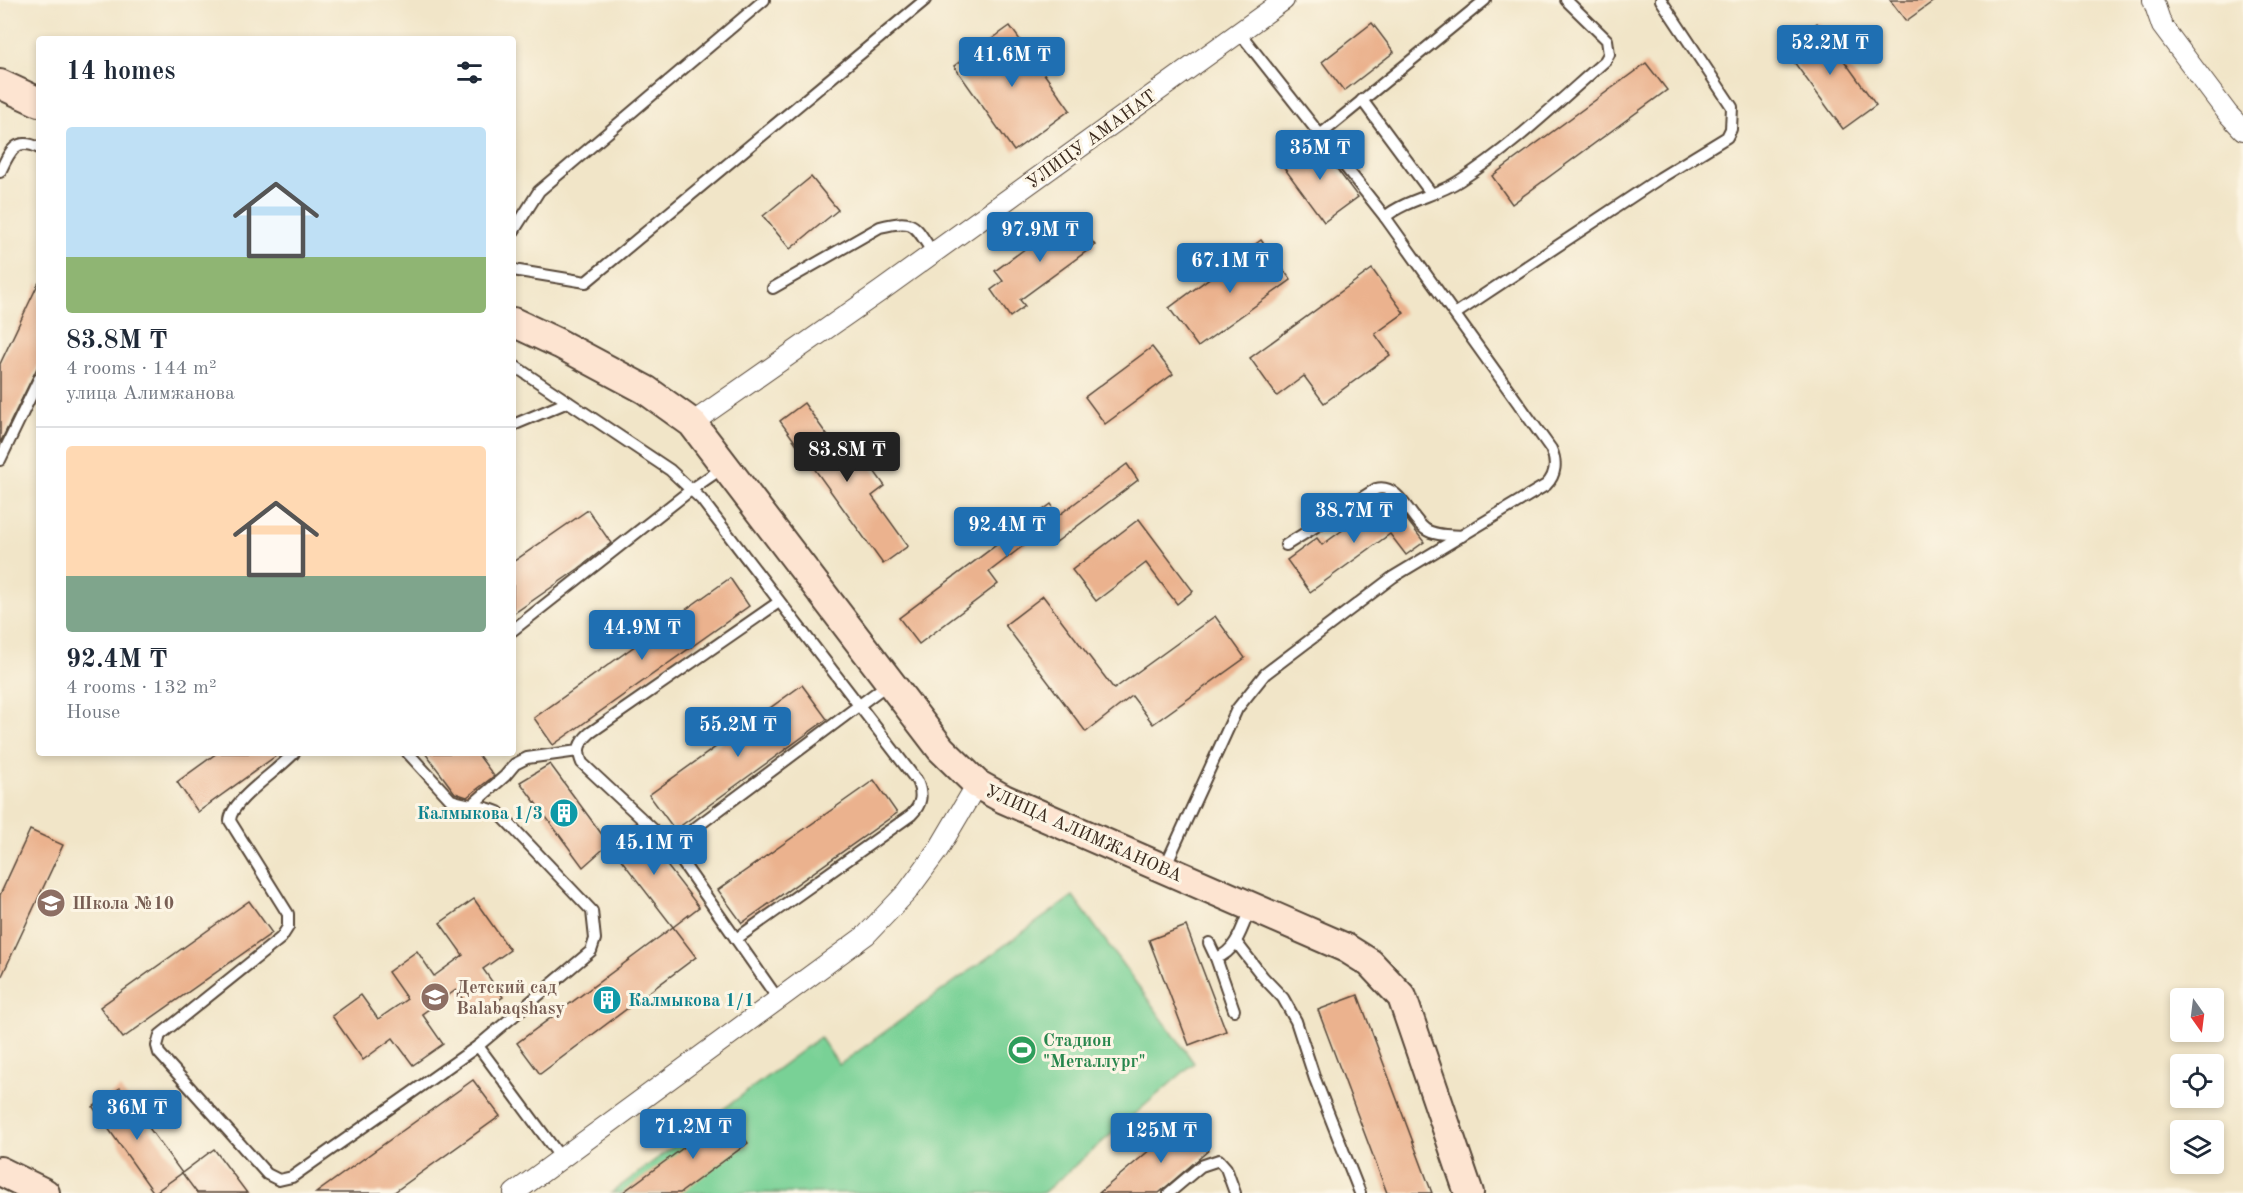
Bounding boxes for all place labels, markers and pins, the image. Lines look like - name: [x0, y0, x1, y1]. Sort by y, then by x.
- pin: 52.2M ₸: [1775, 25, 1885, 76]
- pin: 41.6M ₸: [957, 37, 1067, 88]
- pin: 35M ₸: [1278, 130, 1362, 181]
- pin: 97.9M ₸: [985, 212, 1095, 263]
- pin: 67.1M ₸: [1175, 243, 1285, 294]
- pin: 83.8M ₸: [792, 432, 902, 483]
- pin: 38.7M ₸: [1299, 493, 1409, 544]
- pin: 92.4M ₸: [952, 507, 1062, 558]
- pin: 44.9M ₸: [587, 610, 697, 661]
- pin: 55.2M ₸: [683, 707, 793, 758]
- building icon: Калмыкова 1/3: [548, 797, 580, 829]
- place label: Калмыкова 1/3: [417, 805, 543, 823]
- pin: 45.1M ₸: [599, 825, 709, 876]
- school or university icon: Школа №10: [35, 887, 67, 919]
- place label: Школа №10: [72, 895, 174, 913]
- place label: Детский сад Balabaqshasy: [456, 979, 565, 1018]
- school or university icon: Детский сад Balabaqshasy: [419, 981, 451, 1013]
- building icon: Калмыкова 1/1: [591, 984, 623, 1016]
- place label: Калмыкова 1/1: [628, 992, 754, 1010]
- place label: Стадион "Металлург": [1043, 1032, 1146, 1071]
- sports icon: Стадион "Металлург": [1006, 1034, 1038, 1066]
- pin: 36M ₸: [95, 1090, 179, 1141]
- pin: 71.2M ₸: [638, 1109, 748, 1160]
- pin: 125M ₸: [1112, 1113, 1210, 1164]

